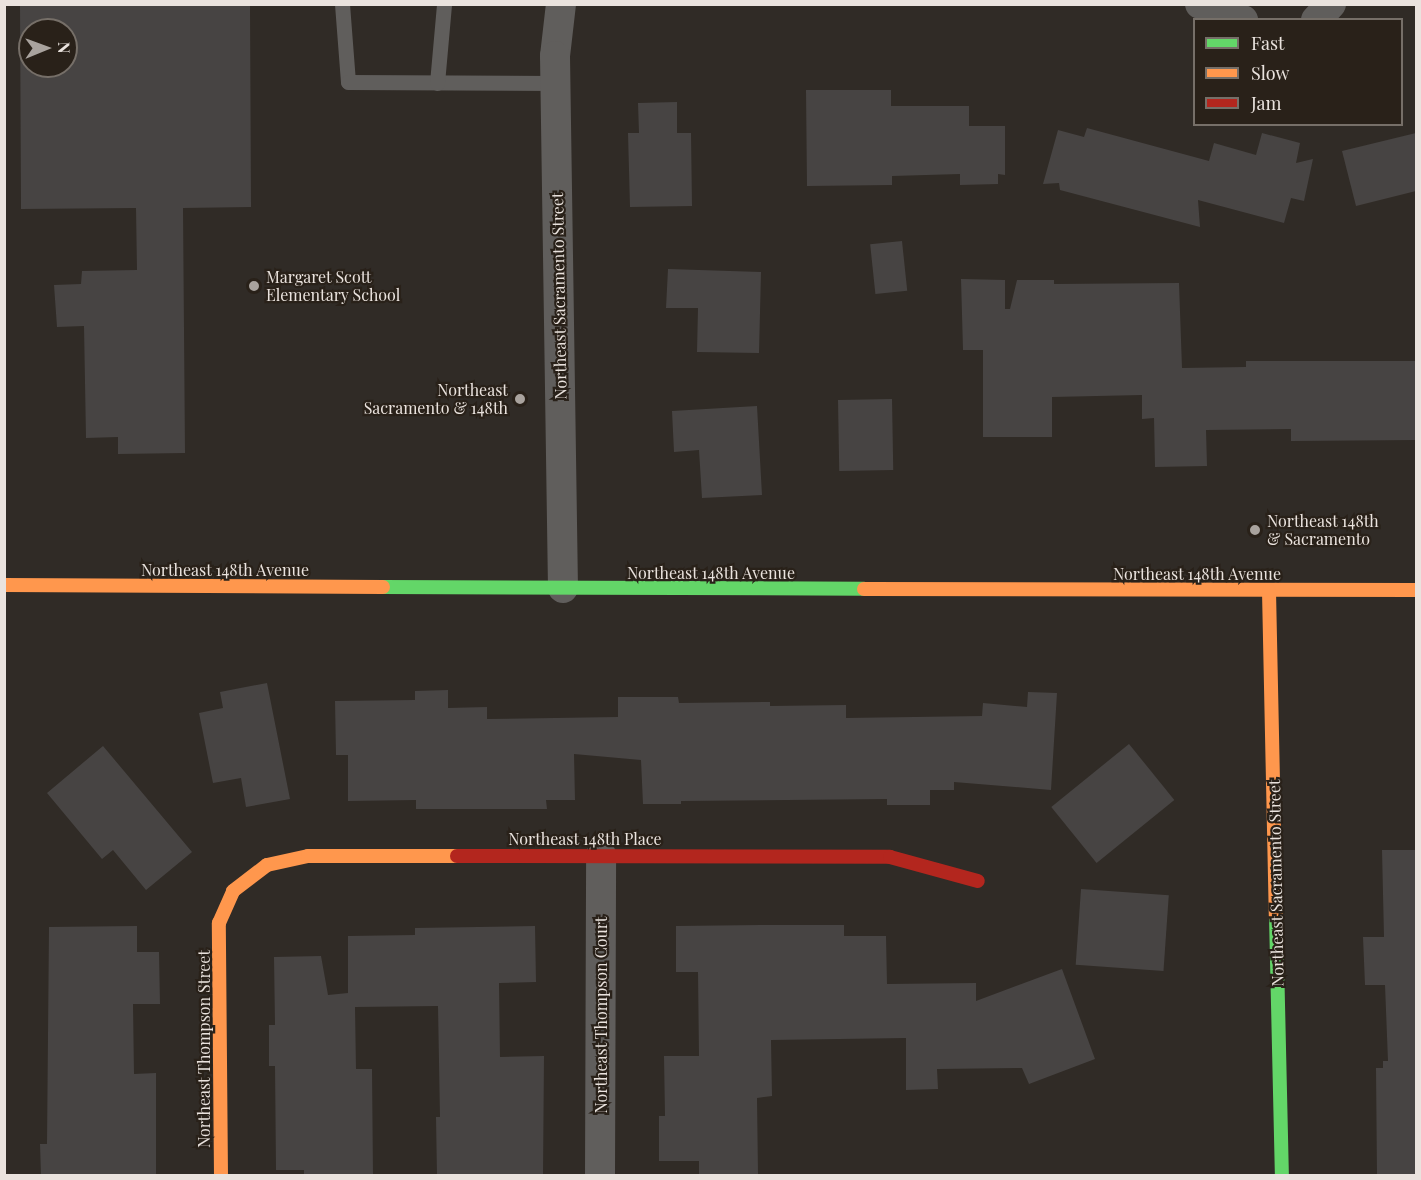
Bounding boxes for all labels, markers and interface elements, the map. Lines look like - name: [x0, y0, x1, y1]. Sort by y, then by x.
- north arrow: [18, 18, 78, 78]
- legend: [1193, 18, 1403, 126]
- text: Fast: [1251, 31, 1284, 55]
- text: N: [54, 42, 75, 54]
- text: Slow: [1251, 61, 1289, 85]
- text: Jam: [1251, 91, 1281, 115]
- street label: Northeast Sacramento Street: [548, 192, 570, 400]
- place label: Margaret Scott Elementary School: [266, 267, 401, 305]
- marker: Margaret Scott Elementary School: [247, 279, 261, 293]
- place label: Northeast Sacramento & 148th: [364, 380, 508, 418]
- marker: Northeast Sacramento & 148th: [513, 392, 527, 406]
- place label: Northeast 148th & Sacramento: [1267, 511, 1379, 549]
- marker: Northeast 148th & Sacramento: [1248, 523, 1262, 537]
- street label: Northeast 148th Avenue: [141, 560, 309, 580]
- street label: Northeast 148th Avenue: [627, 563, 795, 583]
- street label: Northeast 148th Avenue: [1113, 564, 1281, 584]
- street label: Northeast Sacramento Street: [1265, 779, 1287, 987]
- street label: Northeast 148th Place: [508, 829, 662, 849]
- street label: Northeast Thompson Court: [591, 916, 611, 1114]
- street label: Northeast Thompson Street: [194, 950, 214, 1148]

